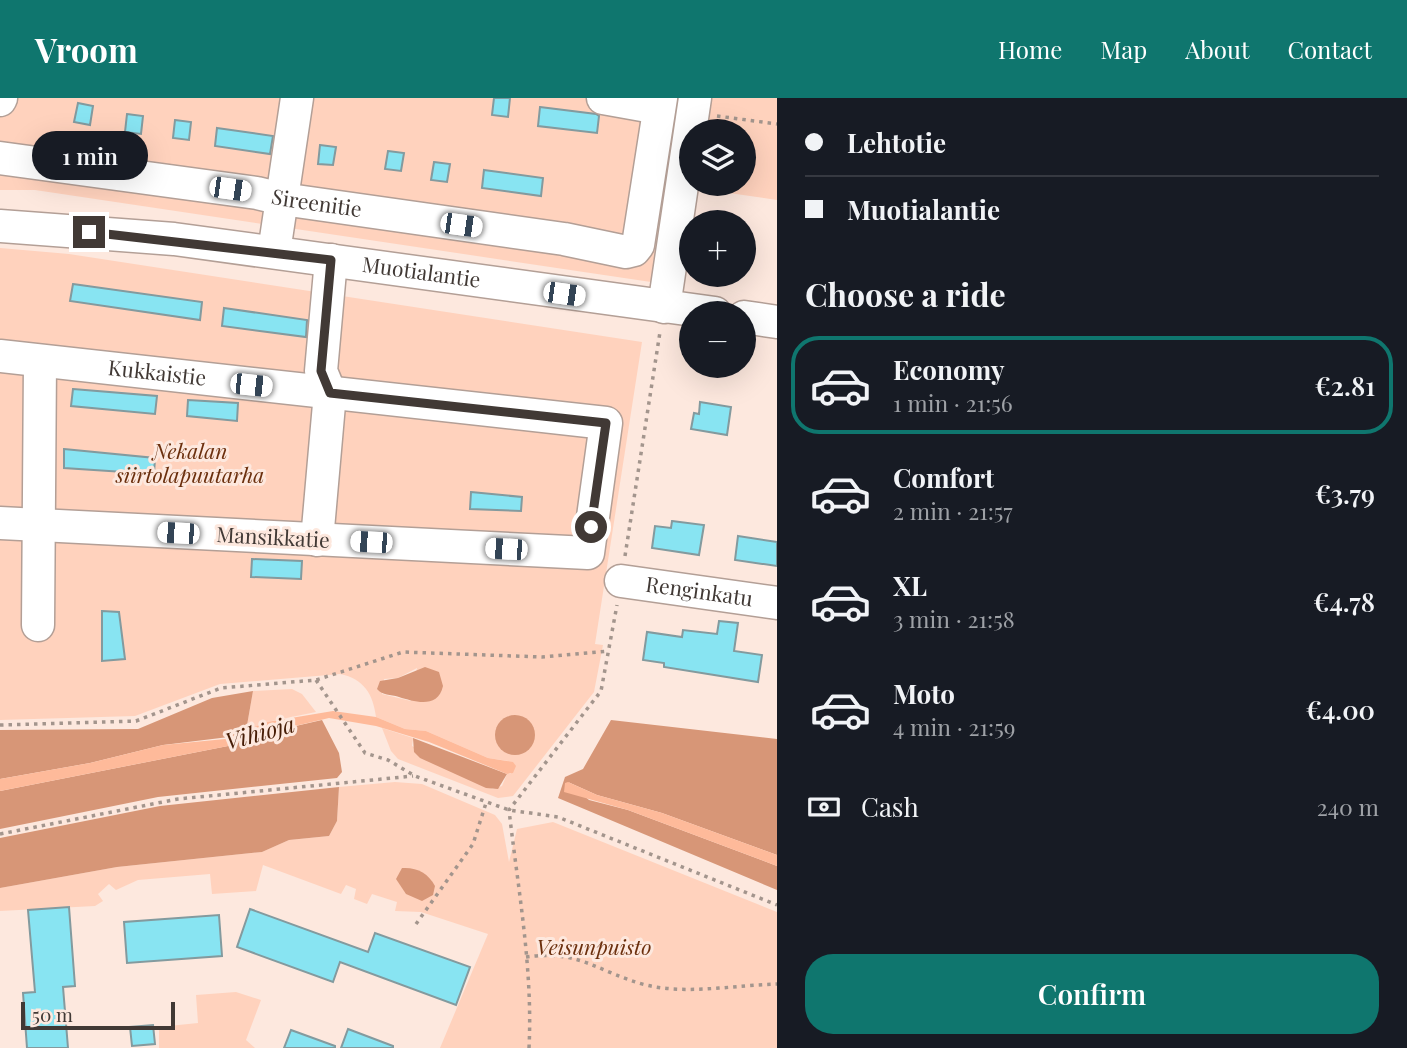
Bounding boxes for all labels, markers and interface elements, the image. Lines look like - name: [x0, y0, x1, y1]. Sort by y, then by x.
- text: Vroom: [35, 27, 138, 71]
- text: Home: [998, 33, 1062, 65]
- text: Map: [1100, 33, 1147, 65]
- text: About: [1185, 33, 1249, 65]
- text: Contact: [1287, 33, 1372, 65]
- map controls: [679, 119, 756, 378]
- button: layers: [679, 119, 756, 196]
- text: Lehtotie: [847, 125, 946, 160]
- callout: 1 min: [31, 130, 147, 180]
- text: 1 min: [62, 140, 118, 171]
- car: [208, 176, 253, 202]
- street label: Sireenitie: [269, 181, 364, 222]
- text: Muotialantie: [847, 192, 1000, 227]
- button: +: [679, 210, 756, 287]
- car: [439, 212, 484, 238]
- route end: [73, 216, 105, 248]
- street label: Muotialantie: [361, 249, 482, 293]
- text: Choose a ride: [805, 272, 1006, 315]
- car: [542, 281, 587, 307]
- button: −: [679, 301, 756, 378]
- street label: Kukkaistie: [107, 352, 208, 391]
- text: Economy: [893, 352, 1004, 387]
- icon: car: [809, 354, 872, 417]
- text: €2.81: [1315, 368, 1375, 403]
- car: [230, 372, 273, 398]
- text: 1 min · 21:56: [893, 387, 1013, 418]
- park label: Nekalan siirtolapuutarha: [115, 436, 264, 488]
- text: Comfort: [893, 460, 994, 495]
- icon: car: [809, 462, 872, 525]
- text: €3.79: [1315, 476, 1375, 511]
- text: 2 min · 21:57: [893, 495, 1013, 526]
- route start: [575, 511, 607, 543]
- street label: Mansikkatie: [216, 519, 331, 553]
- car: [157, 521, 200, 545]
- car: [350, 530, 393, 554]
- car: [485, 537, 528, 561]
- text: XL: [893, 568, 927, 603]
- street label: Renginkatu: [644, 569, 755, 611]
- icon: car: [809, 570, 872, 633]
- text: €4.78: [1313, 584, 1375, 619]
- text: 3 min · 21:58: [893, 603, 1015, 634]
- text: Moto: [893, 676, 955, 711]
- icon: car: [809, 678, 872, 741]
- text: €4.00: [1306, 692, 1375, 727]
- water label: Vihioja: [221, 707, 298, 756]
- text: 4 min · 21:59: [893, 711, 1015, 742]
- icon: cash: [805, 788, 843, 826]
- text: Cash: [861, 789, 919, 824]
- text: 240 m: [1317, 791, 1379, 822]
- park label: Veisunpuisto: [537, 932, 651, 960]
- button: Confirm: [805, 954, 1379, 1034]
- scale bar: [21, 999, 175, 1031]
- text: 50 m: [32, 1001, 73, 1027]

